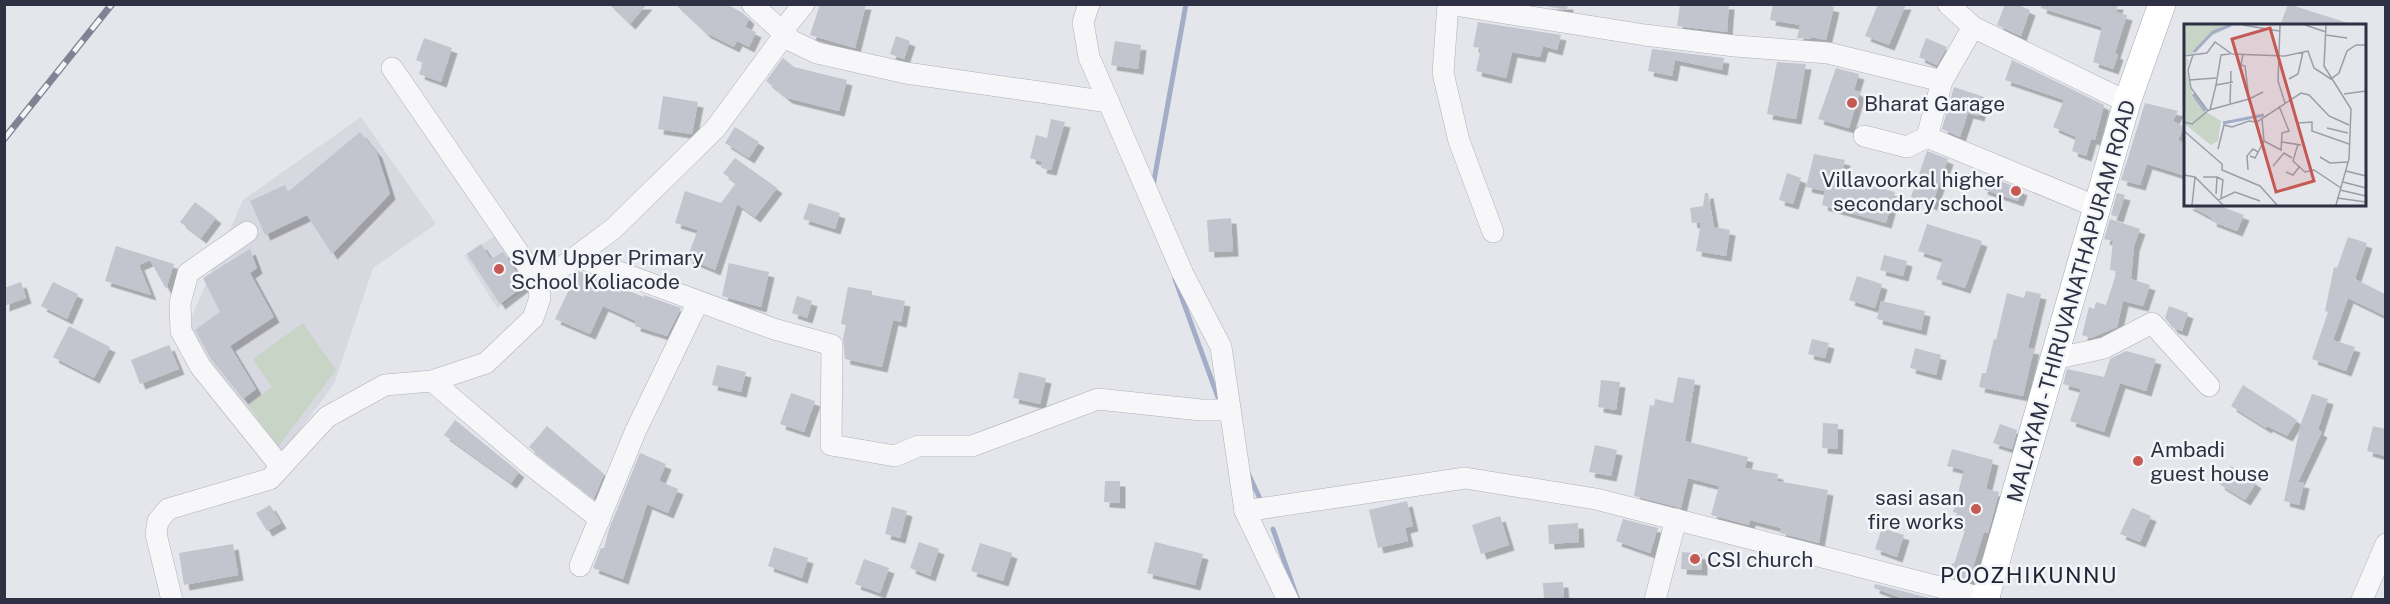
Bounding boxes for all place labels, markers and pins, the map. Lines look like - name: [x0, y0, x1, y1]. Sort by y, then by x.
- place label: Bharat Garage: [1864, 91, 2005, 116]
- marker: Bharat Garage: [1845, 96, 1859, 110]
- place label: Villavoorkal higher secondary school: [1821, 167, 2004, 216]
- marker: Villavoorkal higher secondary school: [2009, 184, 2023, 198]
- place label: SVM Upper Primary School Koliacode: [511, 245, 704, 294]
- marker: SVM Upper Primary School Koliacode: [492, 262, 506, 276]
- place label: Ambadi guest house: [2150, 437, 2269, 486]
- marker: Ambadi guest house: [2131, 454, 2145, 468]
- place label: sasi asan fire works: [1867, 485, 1964, 534]
- marker: sasi asan fire works: [1969, 502, 1983, 516]
- place label: CSI church: [1707, 547, 1813, 572]
- marker: CSI church: [1688, 552, 1702, 566]

